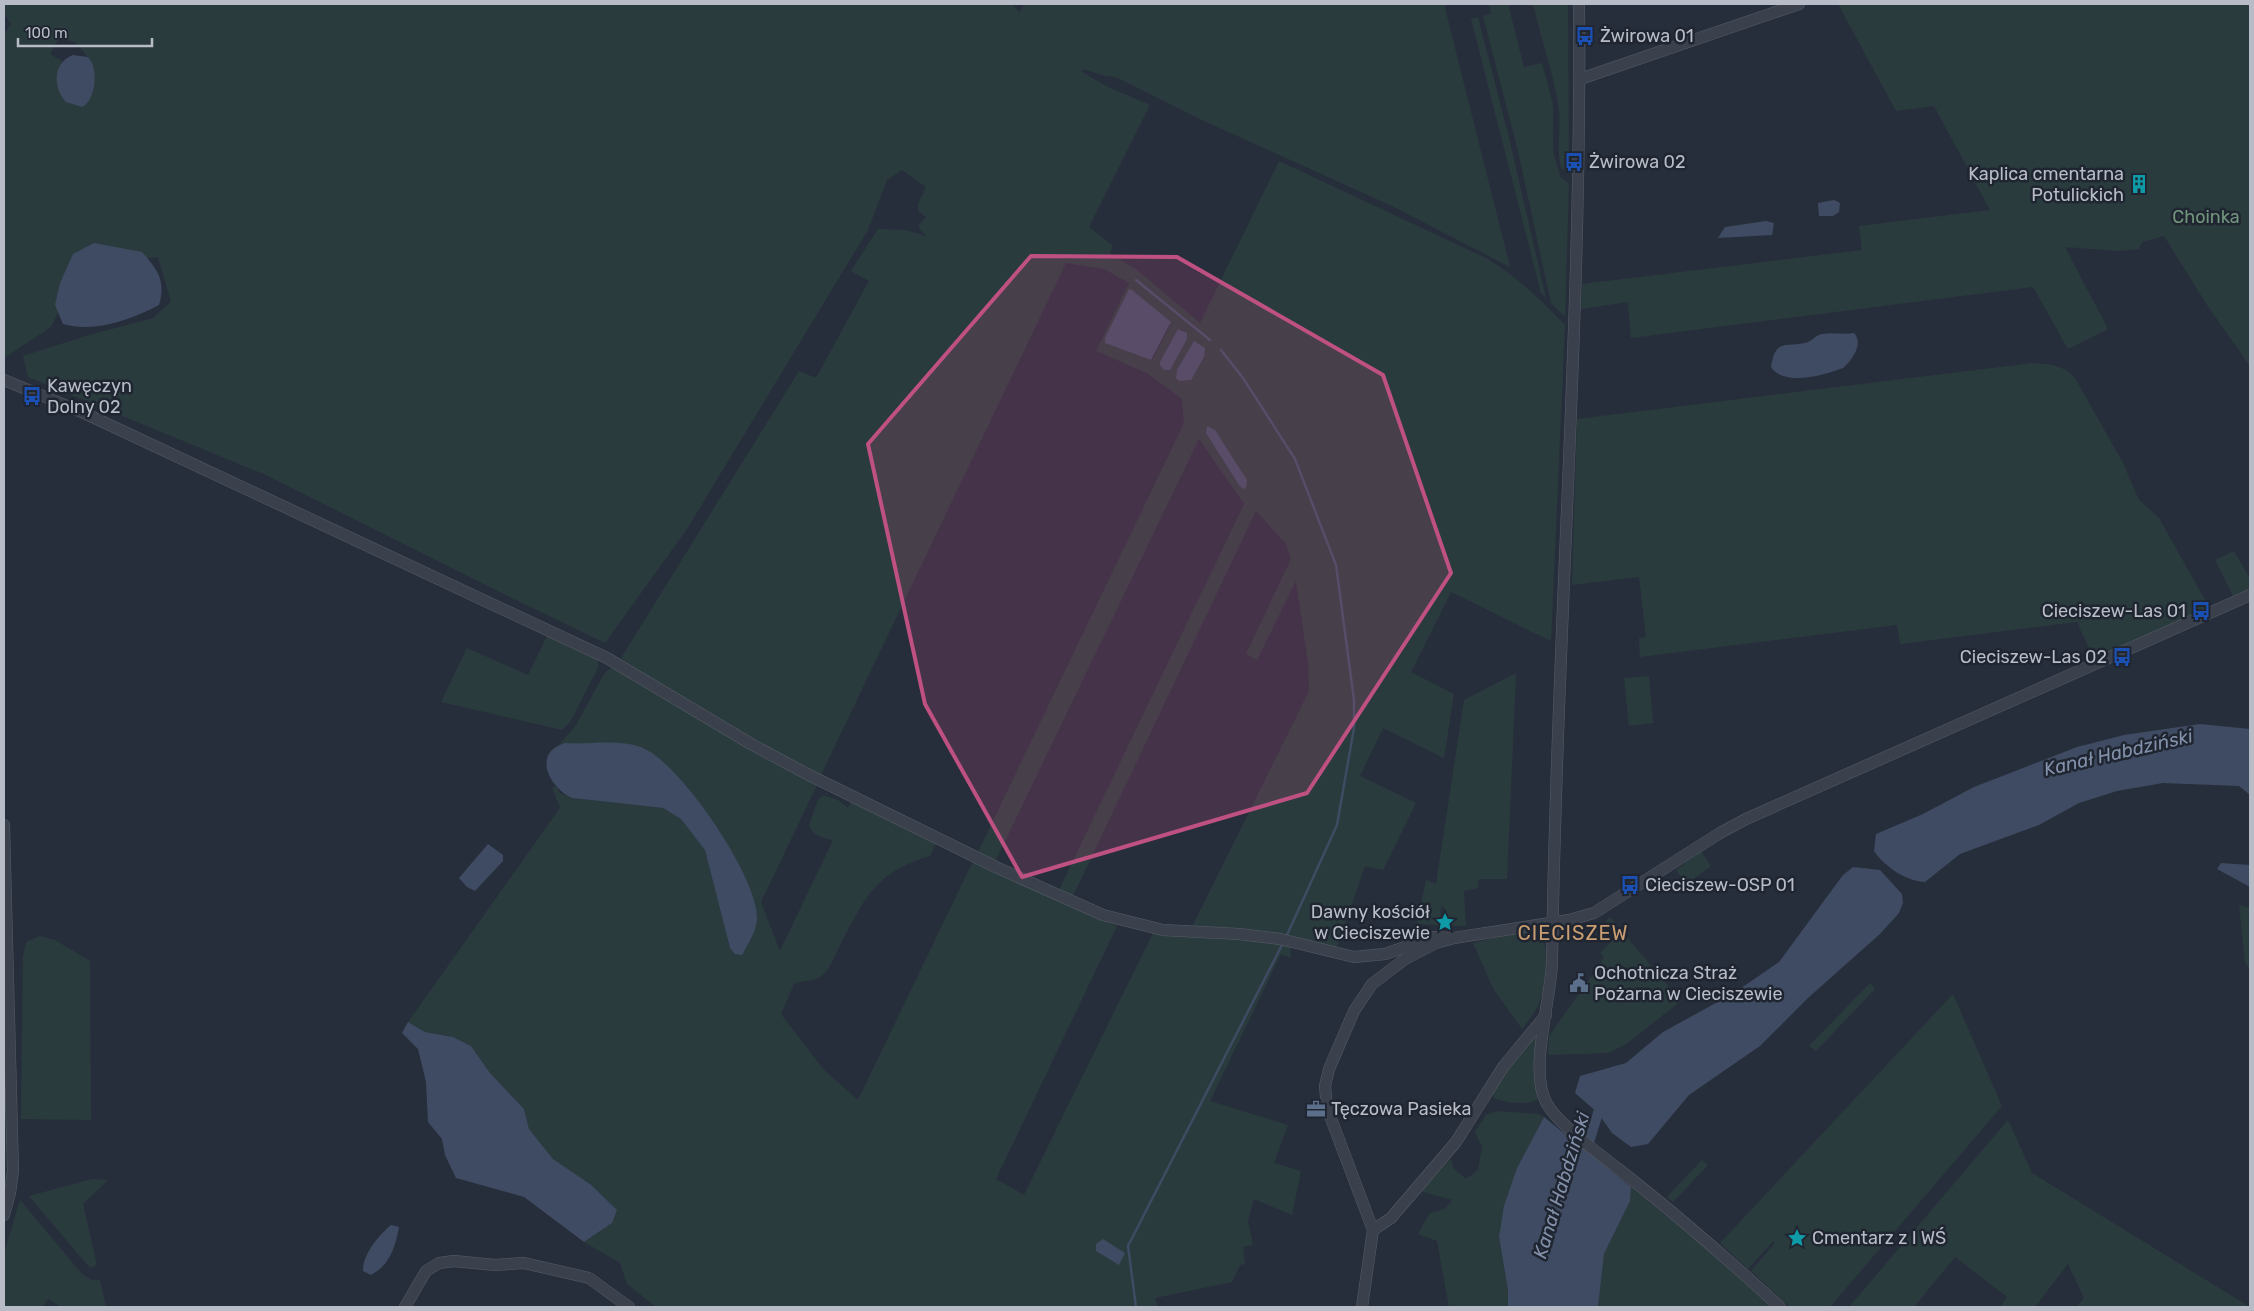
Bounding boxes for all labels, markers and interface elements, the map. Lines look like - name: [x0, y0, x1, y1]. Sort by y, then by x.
- scale bar: [18, 15, 151, 47]
- text: 100 m: [25, 24, 67, 42]
- bus stop icon: Żwirowa 01: [1574, 25, 1596, 47]
- place label: Żwirowa 01: [1600, 25, 1694, 47]
- bus stop icon: Żwirowa 02: [1563, 151, 1585, 173]
- place label: Żwirowa 02: [1589, 151, 1686, 173]
- place label: Kaplica cmentarna Potulickich: [1968, 163, 2124, 206]
- building icon: Kaplica cmentarna Potulickich: [2128, 173, 2150, 195]
- park label: Choinka: [2172, 206, 2240, 228]
- place label: Kawęczyn Dolny 02: [47, 375, 132, 418]
- bus stop icon: Kawęczyn Dolny 02: [21, 385, 43, 407]
- place label: Cieciszew-Las 01: [2042, 600, 2186, 622]
- bus stop icon: Cieciszew-Las 01: [2190, 600, 2212, 622]
- place label: Cieciszew-Las 02: [1960, 646, 2107, 668]
- bus stop icon: Cieciszew-Las 02: [2111, 646, 2133, 668]
- water label: Kanał Habdziński: [2041, 724, 2195, 781]
- bus stop icon: Cieciszew-OSP 01: [1619, 874, 1641, 896]
- place label: Cieciszew-OSP 01: [1645, 874, 1795, 896]
- place label: Dawny kościół w Cieciszewie: [1311, 901, 1430, 944]
- place icon: Dawny kościół w Cieciszewie: [1434, 911, 1456, 933]
- district label: CIECISZEW: [1517, 921, 1629, 945]
- place label: Ochotnicza Straż Pożarna w Cieciszewie: [1594, 962, 1783, 1005]
- public building icon: Ochotnicza Straż Pożarna w Cieciszewie: [1568, 972, 1590, 994]
- office icon: Tęczowa Pasieka: [1305, 1098, 1327, 1120]
- place label: Tęczowa Pasieka: [1331, 1098, 1471, 1120]
- water label: Kanał Habdziński: [1528, 1109, 1595, 1261]
- place icon: Cmentarz z I WŚ: [1786, 1227, 1808, 1249]
- place label: Cmentarz z I WŚ: [1812, 1227, 1946, 1249]

